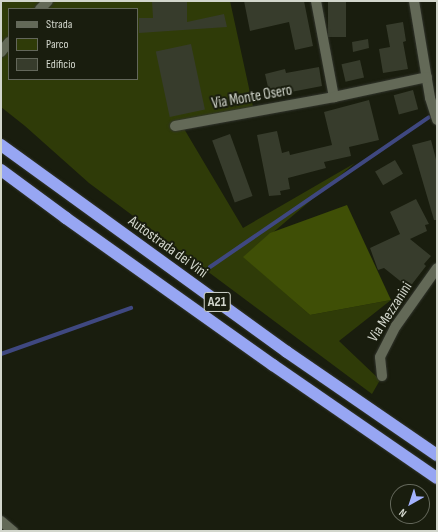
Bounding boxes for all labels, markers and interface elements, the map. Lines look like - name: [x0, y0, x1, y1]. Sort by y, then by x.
- legend: [8, 8, 138, 80]
- text: Strada: [46, 17, 72, 32]
- text: Parco: [46, 37, 69, 52]
- text: Edificio: [46, 57, 75, 72]
- street label: Via Monte Osero: [210, 81, 294, 113]
- street label: Autostrada dei Vini: [125, 212, 211, 282]
- street label: Via Mezzanini: [364, 279, 416, 345]
- road number: A21: [203, 290, 231, 314]
- north arrow: [390, 484, 430, 524]
- text: N: [396, 506, 409, 520]

